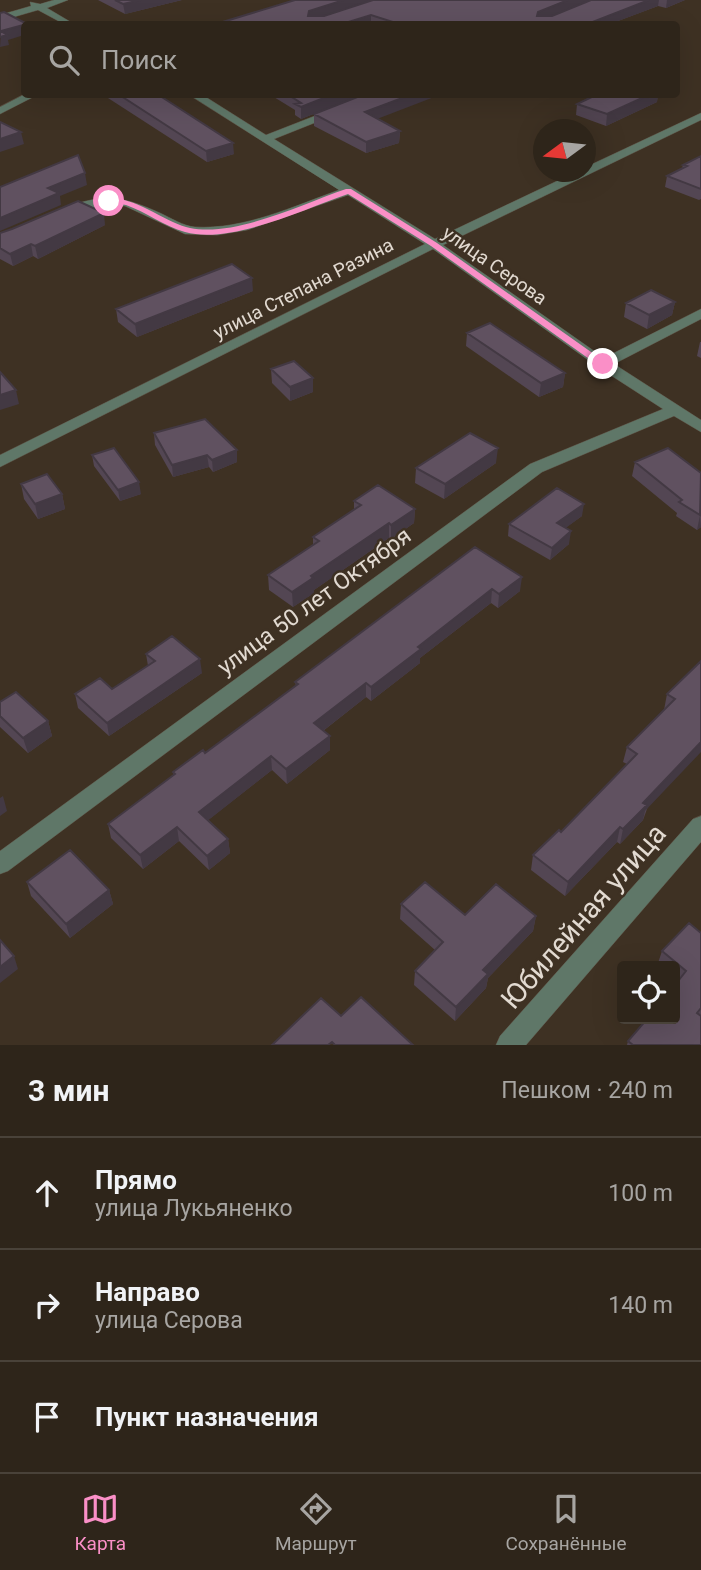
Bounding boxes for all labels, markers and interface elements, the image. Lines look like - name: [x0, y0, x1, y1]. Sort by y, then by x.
- search box: [21, 21, 680, 98]
- icon: search: [45, 41, 83, 79]
- text: Поиск: [101, 45, 177, 75]
- north arrow: [533, 119, 596, 182]
- route start: [93, 185, 124, 216]
- street label: улица Серова: [438, 221, 551, 310]
- street label: улица Степана Разина: [209, 233, 397, 344]
- route end: [587, 348, 618, 379]
- street label: улица 50 лет Октября: [212, 522, 416, 681]
- street label: Юбилейная улица: [494, 817, 673, 1016]
- map controls: [617, 961, 680, 1024]
- button: locate: [617, 961, 680, 1024]
- text: 3 мин: [28, 1073, 109, 1108]
- text: Пешком · 240 m: [501, 1077, 673, 1104]
- text: Прямо: [95, 1165, 177, 1195]
- icon: ahead: [28, 1174, 66, 1212]
- text: 100 m: [608, 1180, 673, 1207]
- text: улица Лукьяненко: [95, 1195, 293, 1222]
- text: Направо: [95, 1277, 200, 1307]
- icon: right: [28, 1286, 66, 1324]
- text: 140 m: [608, 1292, 673, 1319]
- text: улица Серова: [95, 1307, 243, 1334]
- icon: arrive: [28, 1398, 66, 1436]
- text: Пункт назначения: [95, 1402, 319, 1432]
- tab: Карта: [74, 1490, 126, 1555]
- tab: Маршрут: [275, 1490, 357, 1555]
- tab: Сохранённые: [505, 1490, 627, 1555]

